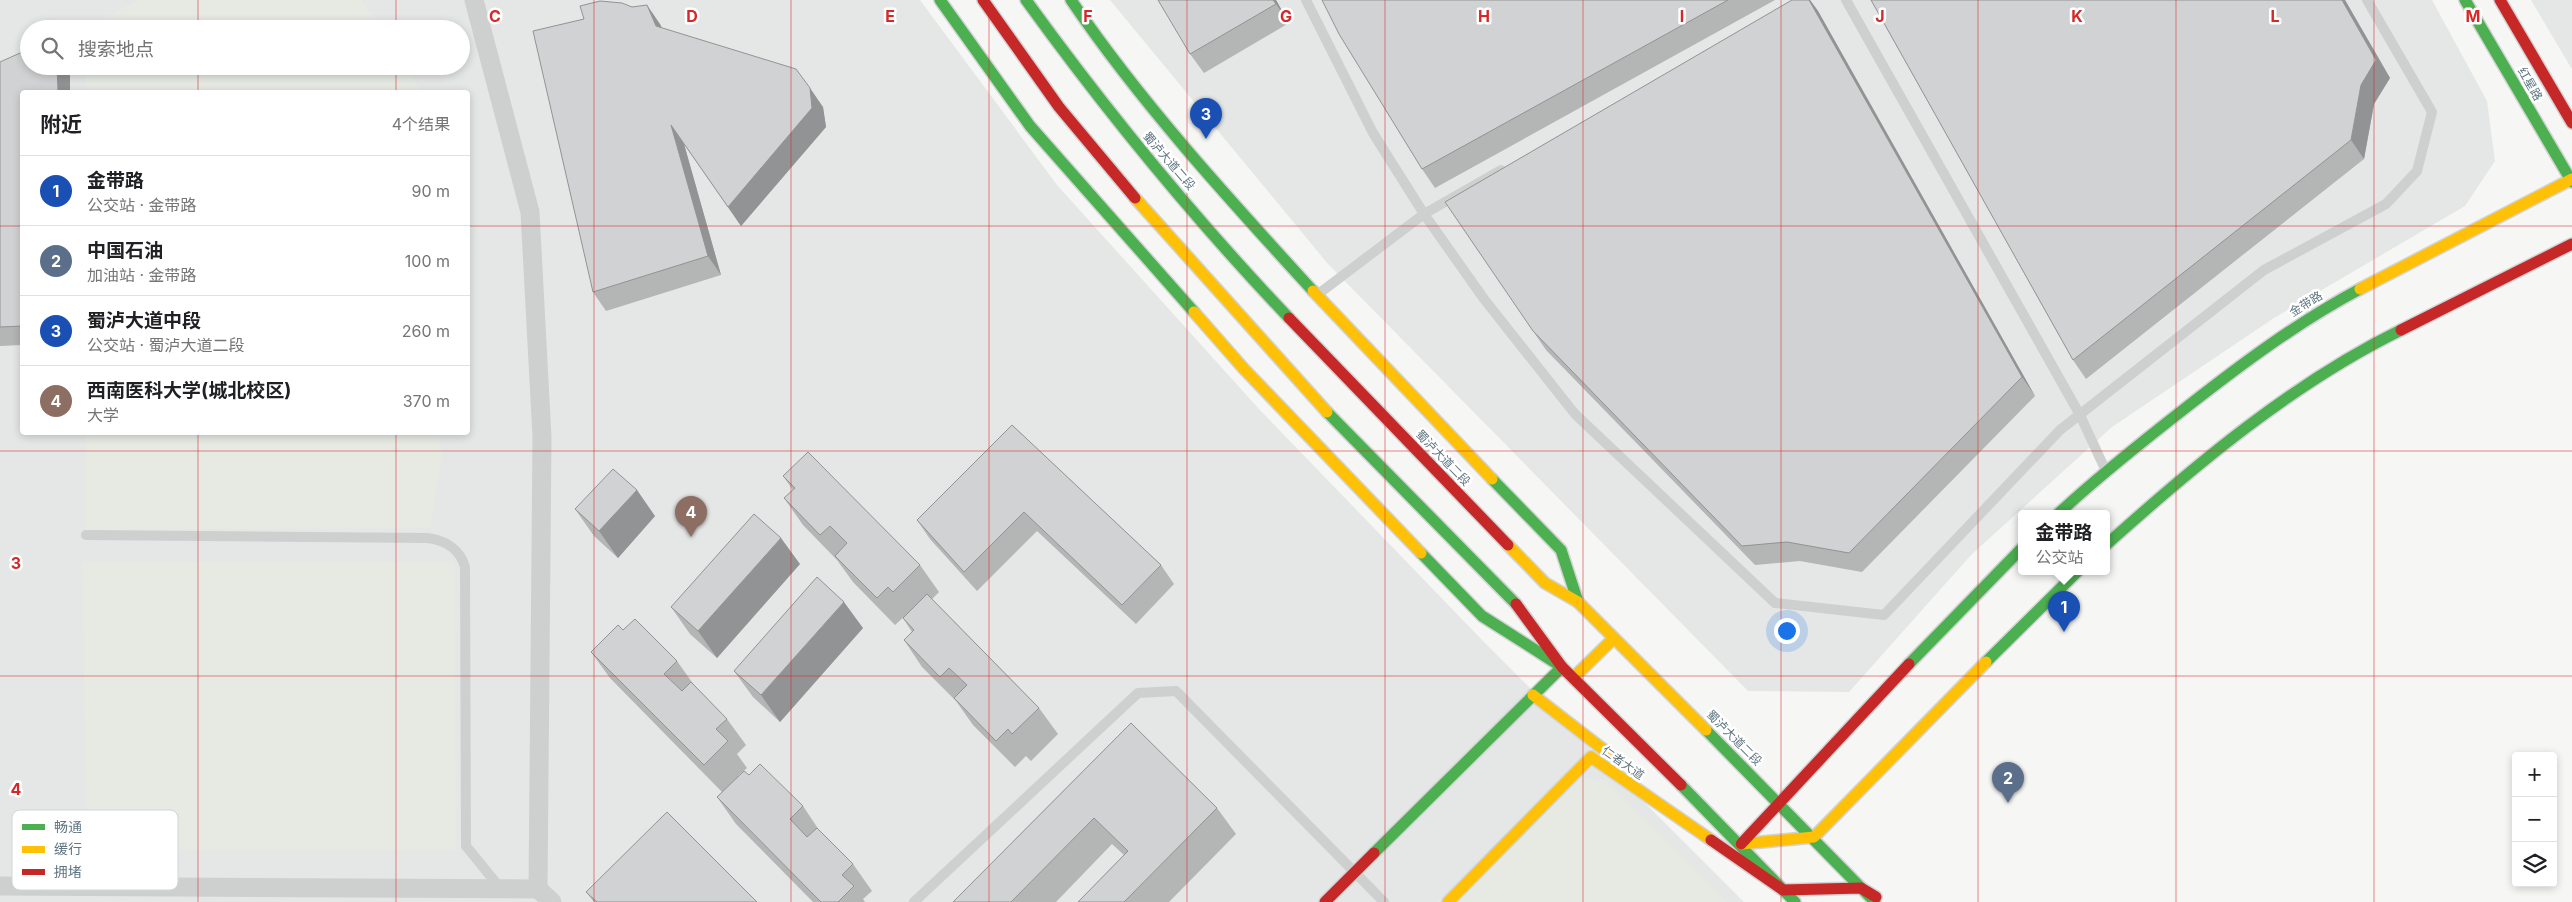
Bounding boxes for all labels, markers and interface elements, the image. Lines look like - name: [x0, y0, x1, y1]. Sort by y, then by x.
- text: C: [489, 6, 501, 26]
- text: D: [686, 6, 698, 26]
- text: E: [885, 6, 895, 26]
- text: F: [1083, 6, 1093, 26]
- text: G: [1280, 6, 1292, 26]
- text: H: [1478, 6, 1490, 26]
- text: I: [1680, 6, 1684, 26]
- text: J: [1875, 6, 1885, 26]
- text: K: [2071, 6, 2083, 26]
- text: L: [2270, 6, 2280, 26]
- text: M: [2466, 6, 2480, 26]
- search box: [20, 20, 470, 75]
- icon: search: [38, 34, 66, 62]
- text: 搜索地点: [78, 38, 154, 61]
- street label: 红星路: [2515, 64, 2546, 103]
- pin: 3: [1190, 98, 1222, 139]
- text: 附近: [40, 112, 82, 137]
- text: 4个结果: [392, 114, 450, 134]
- street label: 蜀泸大道二段: [1140, 129, 1199, 193]
- text: 金带路: [87, 169, 144, 192]
- text: 1: [53, 181, 59, 201]
- text: 90 m: [411, 181, 450, 201]
- text: 公交站 · 金带路: [87, 195, 197, 215]
- text: 中国石油: [87, 239, 163, 262]
- text: 2: [51, 251, 61, 271]
- text: 100 m: [405, 251, 450, 271]
- text: 加油站 · 金带路: [87, 265, 197, 285]
- street label: 金带路: [2286, 288, 2325, 319]
- text: 蜀泸大道中段: [87, 309, 201, 332]
- text: 3: [51, 321, 61, 341]
- text: 260 m: [402, 321, 450, 341]
- text: 公交站 · 蜀泸大道二段: [87, 335, 245, 355]
- text: 西南医科大学(城北校区): [87, 379, 291, 402]
- text: 4: [51, 391, 61, 411]
- text: 370 m: [403, 391, 450, 411]
- text: 大学: [87, 405, 119, 425]
- street label: 蜀泸大道二段: [1413, 427, 1474, 489]
- pin: 4: [675, 496, 707, 537]
- popup: [2018, 510, 2110, 575]
- text: 金带路: [2035, 521, 2093, 544]
- text: 公交站: [2035, 547, 2084, 567]
- text: 3: [11, 553, 21, 573]
- pin: 1: [2048, 591, 2080, 632]
- your location: [1774, 618, 1800, 644]
- street label: 蜀泸大道二段: [1704, 707, 1765, 768]
- street label: 仁者大道: [1599, 743, 1647, 783]
- map controls: [2512, 752, 2557, 887]
- button: +: [2512, 752, 2557, 797]
- pin: 2: [1992, 762, 2024, 803]
- text: 4: [11, 779, 22, 799]
- button: −: [2512, 797, 2557, 842]
- legend: [12, 810, 178, 890]
- text: 畅通: [54, 818, 82, 835]
- text: 缓行: [54, 840, 82, 857]
- button: layers: [2512, 842, 2557, 887]
- text: 拥堵: [54, 863, 82, 880]

